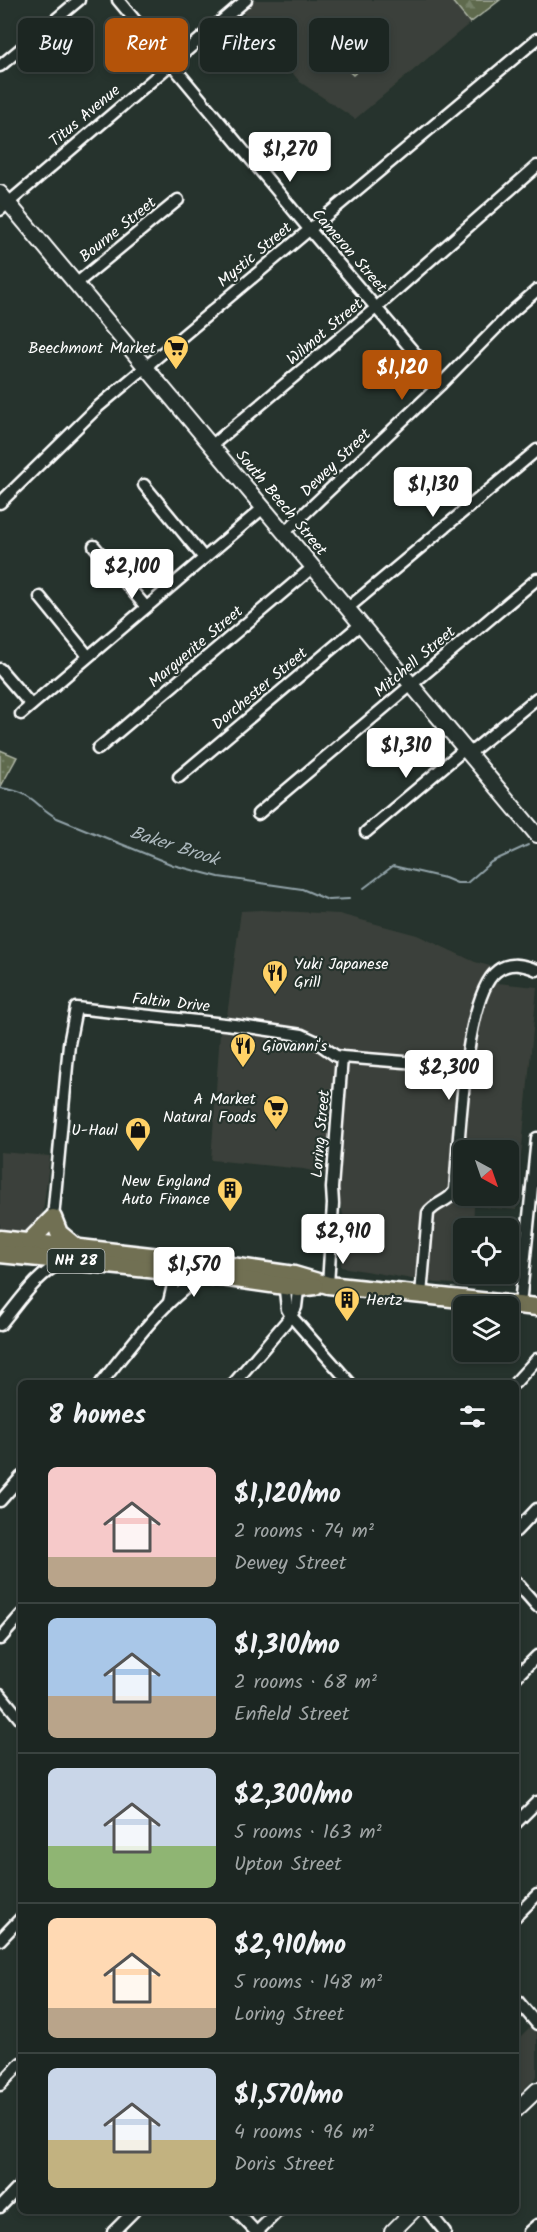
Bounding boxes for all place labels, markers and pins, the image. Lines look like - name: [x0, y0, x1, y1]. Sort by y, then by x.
- pin: $1,270: [241, 132, 339, 183]
- supermarket icon: Beechmont Market: [161, 333, 191, 371]
- place label: Beechmont Market: [28, 336, 157, 361]
- pin: $1,120: [353, 350, 451, 401]
- pin: $1,130: [384, 467, 482, 518]
- pin: $2,100: [83, 549, 181, 600]
- pin: $1,310: [357, 728, 455, 779]
- place label: Yuki Japanese Grill: [294, 952, 389, 995]
- restaurant icon: Yuki Japanese Grill: [260, 958, 290, 996]
- restaurant icon: Giovanni's: [228, 1031, 258, 1069]
- place label: Giovanni's: [262, 1034, 327, 1059]
- pin: $2,300: [400, 1050, 498, 1101]
- place label: A Market Natural Foods: [163, 1087, 257, 1130]
- supermarket icon: A Market Natural Foods: [261, 1093, 291, 1131]
- shop icon: U-Haul: [123, 1115, 153, 1153]
- place label: U-Haul: [71, 1118, 118, 1143]
- place label: New England Auto Finance: [121, 1169, 211, 1212]
- building icon: New England Auto Finance: [215, 1175, 245, 1213]
- pin: $2,910: [294, 1214, 392, 1265]
- pin: $1,570: [145, 1247, 243, 1298]
- building icon: Hertz: [332, 1285, 362, 1323]
- place label: Hertz: [366, 1288, 402, 1313]

